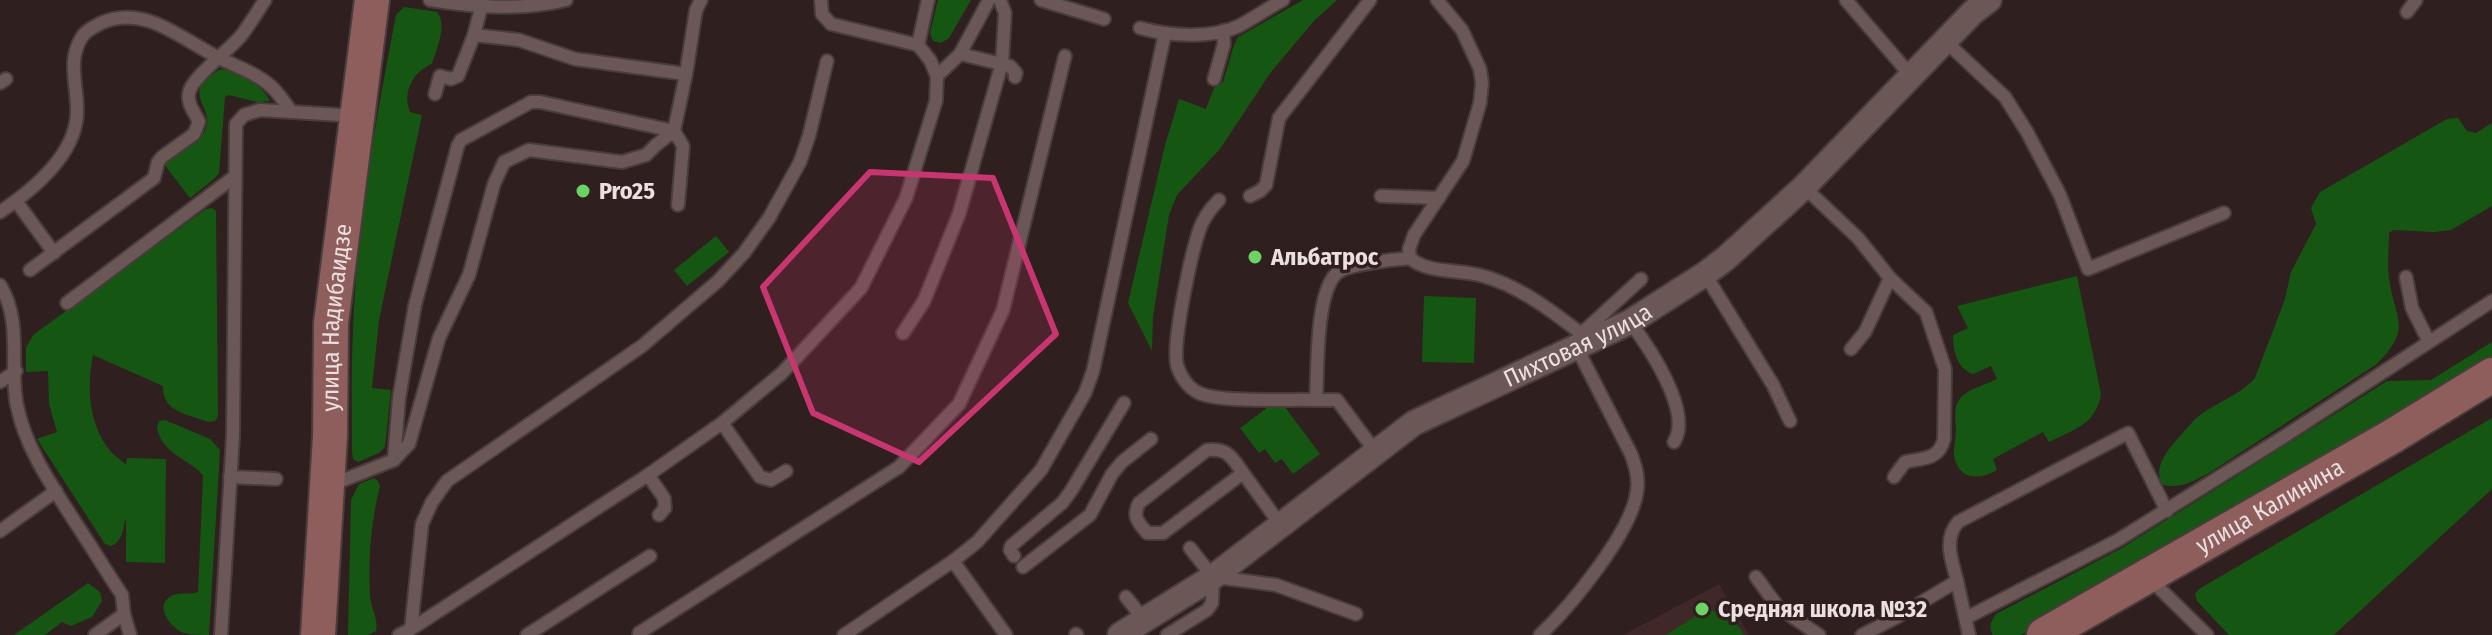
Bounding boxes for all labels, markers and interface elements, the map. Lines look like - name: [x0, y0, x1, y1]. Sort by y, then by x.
- place label: Pro25: [599, 177, 655, 205]
- marker: Pro25: [574, 182, 592, 200]
- street label: улица Надибаидзе: [316, 222, 357, 412]
- place label: Альбатрос: [1270, 243, 1379, 271]
- marker: Альбатрос: [1246, 248, 1264, 266]
- street label: Пихтовая улица: [1499, 298, 1657, 393]
- street label: улица Калинина: [2191, 453, 2349, 559]
- place label: Средняя школа №32: [1718, 595, 1927, 623]
- marker: Средняя школа №32: [1693, 600, 1711, 618]

